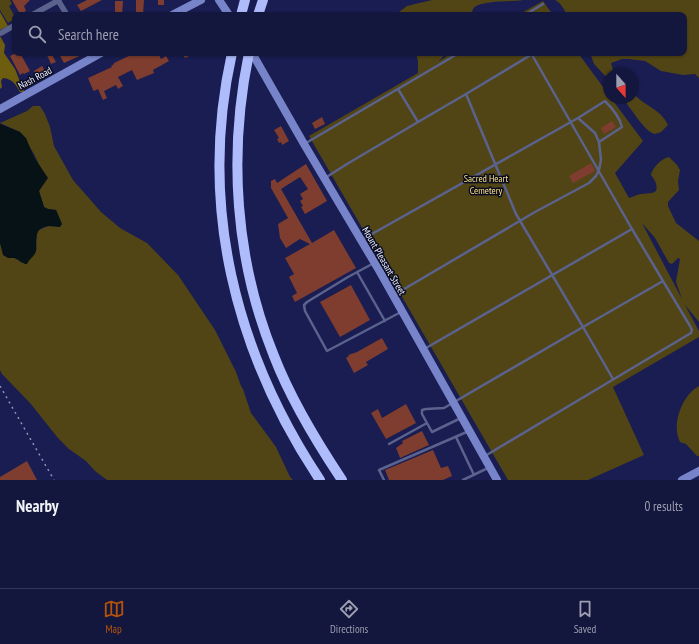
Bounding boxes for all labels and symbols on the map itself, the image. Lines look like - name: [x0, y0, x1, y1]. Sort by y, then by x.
- street label: Nash Road: [16, 64, 54, 92]
- north arrow: [603, 68, 639, 104]
- park label: Sacred Heart Cemetery: [464, 172, 508, 197]
- street label: Mount Pleasant Street: [359, 225, 409, 298]

